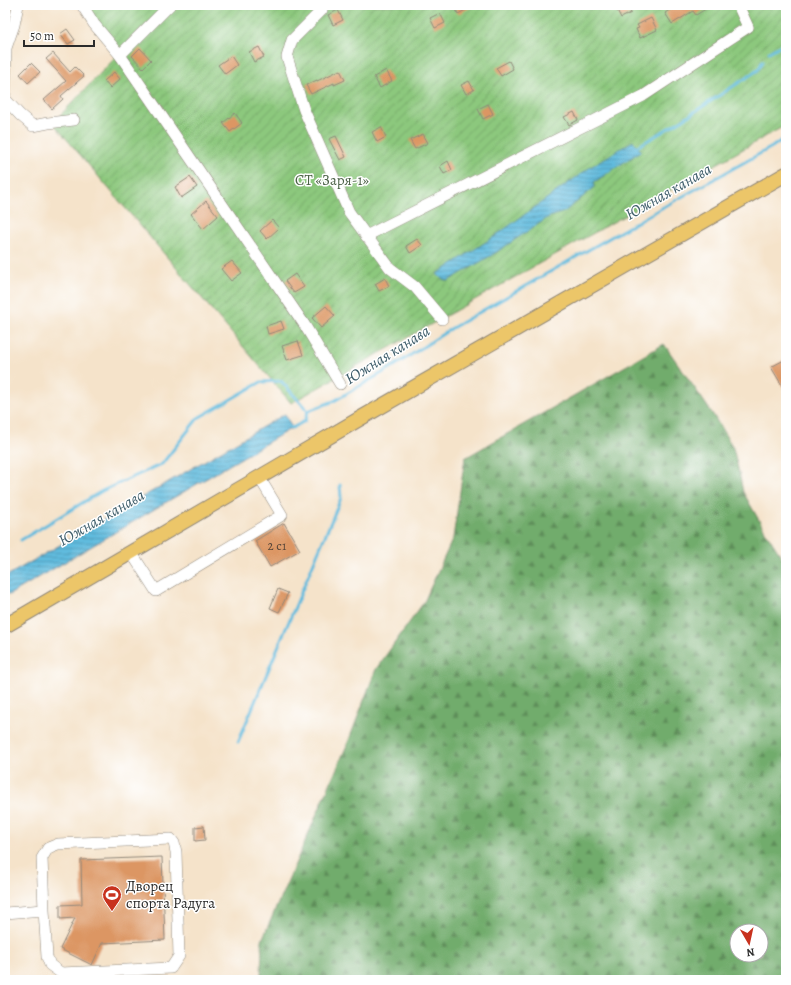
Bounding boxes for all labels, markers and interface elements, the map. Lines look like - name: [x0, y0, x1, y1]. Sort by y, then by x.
- scale bar: [24, 22, 94, 48]
- text: 50 m: [30, 28, 54, 44]
- water label: Южная канава: [621, 158, 716, 226]
- park label: СТ «Заря-1»: [295, 170, 370, 190]
- water label: Южная канава: [341, 320, 434, 390]
- water label: Южная канава: [54, 484, 149, 552]
- house number: 2 с1: [268, 537, 287, 554]
- place label: Дворец спорта Радуга: [126, 876, 215, 913]
- sports icon: Дворец спорта Радуга: [101, 884, 123, 912]
- north arrow: [729, 923, 769, 963]
- text: N: [745, 944, 756, 960]

